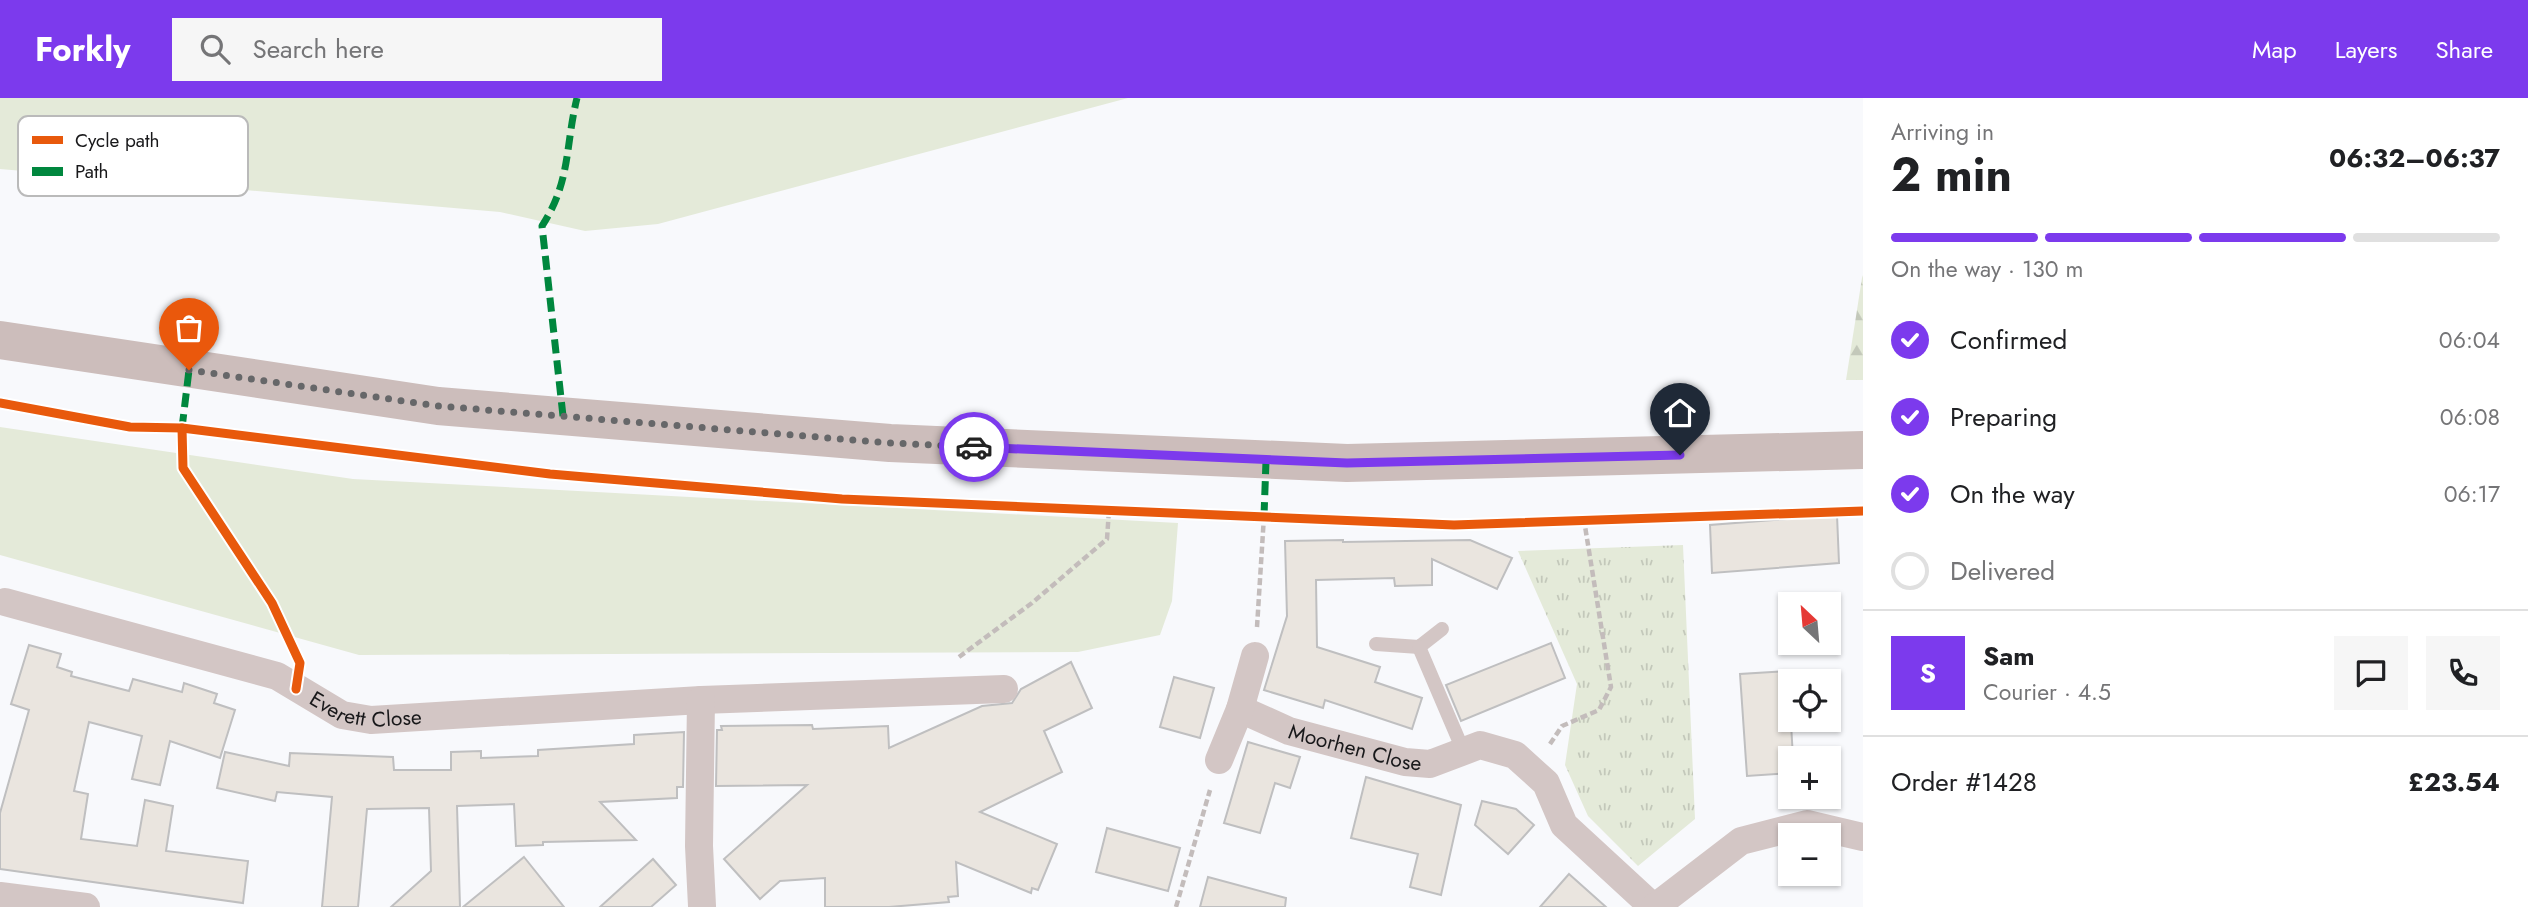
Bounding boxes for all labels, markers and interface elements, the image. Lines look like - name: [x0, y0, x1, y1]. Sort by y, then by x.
- search box: [172, 18, 662, 81]
- text: Forkly: [35, 26, 130, 73]
- icon: search: [196, 30, 234, 68]
- text: Search here: [252, 30, 384, 68]
- text: Map: [2252, 32, 2297, 67]
- text: Layers: [2335, 32, 2397, 67]
- text: Share: [2435, 32, 2493, 67]
- text: Arriving in: [1891, 115, 1994, 149]
- legend: [18, 116, 248, 196]
- text: Cycle path: [75, 127, 160, 154]
- text: 06:32–06:37: [2329, 139, 2500, 177]
- text: 2 min: [1891, 142, 2012, 208]
- text: Path: [75, 158, 109, 185]
- text: On the way · 130 m: [1891, 252, 2083, 286]
- pin: [159, 298, 219, 370]
- icon: bag: [170, 309, 208, 347]
- icon: check: [1891, 321, 1929, 359]
- text: Confirmed: [1950, 321, 2067, 359]
- text: 06:04: [2439, 323, 2500, 357]
- pin: [1650, 383, 1710, 455]
- icon: home: [1661, 394, 1699, 432]
- icon: check: [1891, 398, 1929, 436]
- text: Preparing: [1950, 398, 2057, 436]
- text: 06:08: [2440, 400, 2500, 434]
- courier: [939, 412, 1009, 482]
- icon: car: [955, 428, 993, 466]
- icon: check: [1891, 475, 1929, 513]
- text: On the way: [1950, 475, 2075, 513]
- text: 06:17: [2444, 477, 2500, 511]
- text: Delivered: [1950, 552, 2055, 590]
- north arrow: [1778, 592, 1841, 654]
- map controls: [1778, 592, 1841, 886]
- button: chat: [2334, 636, 2408, 710]
- button: phone: [2426, 636, 2500, 710]
- text: Sam: [1983, 637, 2035, 675]
- text: S: [1920, 654, 1936, 692]
- button: locate: [1778, 669, 1841, 732]
- text: Courier · 4.5: [1983, 675, 2111, 709]
- street label: Everett Close: [304, 684, 423, 735]
- street label: Moorhen Close: [1285, 717, 1423, 778]
- button: +: [1778, 746, 1841, 809]
- text: Order #1428: [1891, 763, 2037, 801]
- text: £23.54: [2408, 763, 2500, 801]
- button: −: [1778, 823, 1841, 886]

